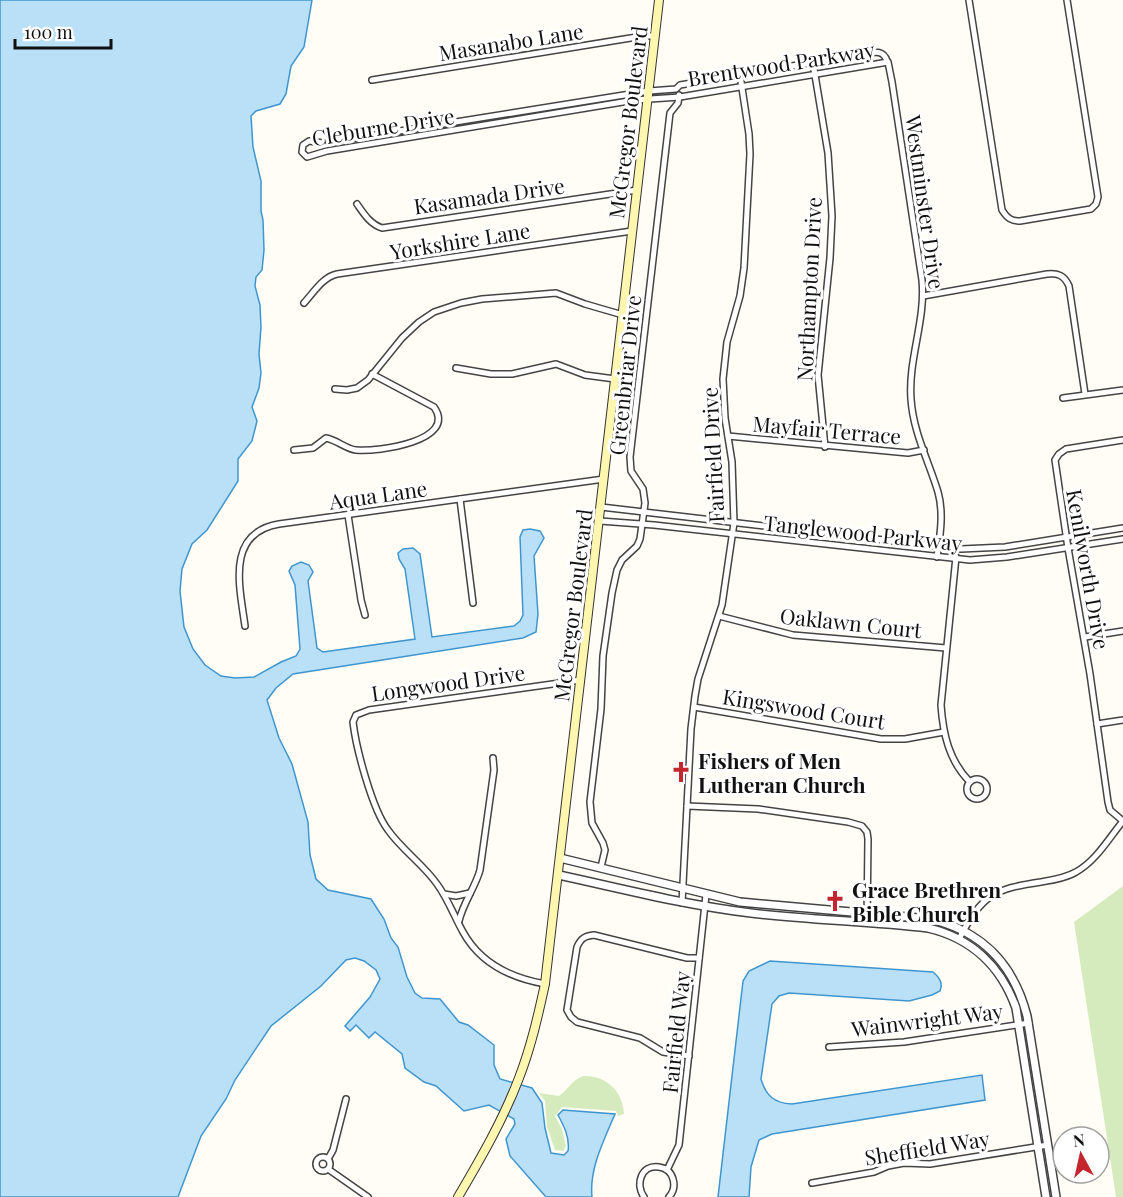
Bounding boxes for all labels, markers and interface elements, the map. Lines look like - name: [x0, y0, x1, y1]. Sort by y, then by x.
- scale bar: [15, 12, 111, 50]
- street label: Masanabo Lane: [437, 16, 585, 66]
- text: 100 m: [24, 20, 73, 44]
- street label: McGregor Boulevard: [601, 24, 653, 220]
- street label: Brentwood Parkway: [685, 34, 877, 92]
- street label: Cleburne Drive: [310, 101, 456, 151]
- street label: Westminster Drive: [900, 112, 952, 291]
- street label: Kasamada Drive: [412, 171, 566, 219]
- street label: Northampton Drive: [789, 196, 827, 382]
- street label: Yorkshire Lane: [387, 215, 532, 265]
- street label: Greenbriar Drive: [602, 294, 646, 456]
- street label: Fairfield Drive: [694, 386, 730, 524]
- street label: Mayfair Terrace: [752, 409, 902, 449]
- street label: Aqua Lane: [326, 473, 429, 515]
- street label: Kenilworth Drive: [1061, 487, 1117, 651]
- street label: McGregor Boulevard: [546, 507, 598, 703]
- street label: Tanglewood Parkway: [762, 508, 964, 556]
- street label: Oaklawn Court: [779, 601, 924, 643]
- street label: Longwood Drive: [369, 657, 527, 707]
- street label: Kingswood Court: [721, 681, 888, 735]
- place label: Fishers of Men Lutheran Church: [698, 746, 866, 798]
- church icon: Fishers of Men Lutheran Church: [669, 760, 693, 784]
- place label: Grace Brethren Bible Church: [852, 875, 1001, 927]
- church icon: Grace Brethren Bible Church: [823, 889, 847, 913]
- street label: Fairfield Way: [655, 969, 695, 1094]
- street label: Wainwright Way: [849, 996, 1005, 1042]
- street label: Sheffield Way: [863, 1123, 992, 1171]
- north arrow: [1051, 1125, 1111, 1185]
- text: N: [1072, 1128, 1086, 1151]

